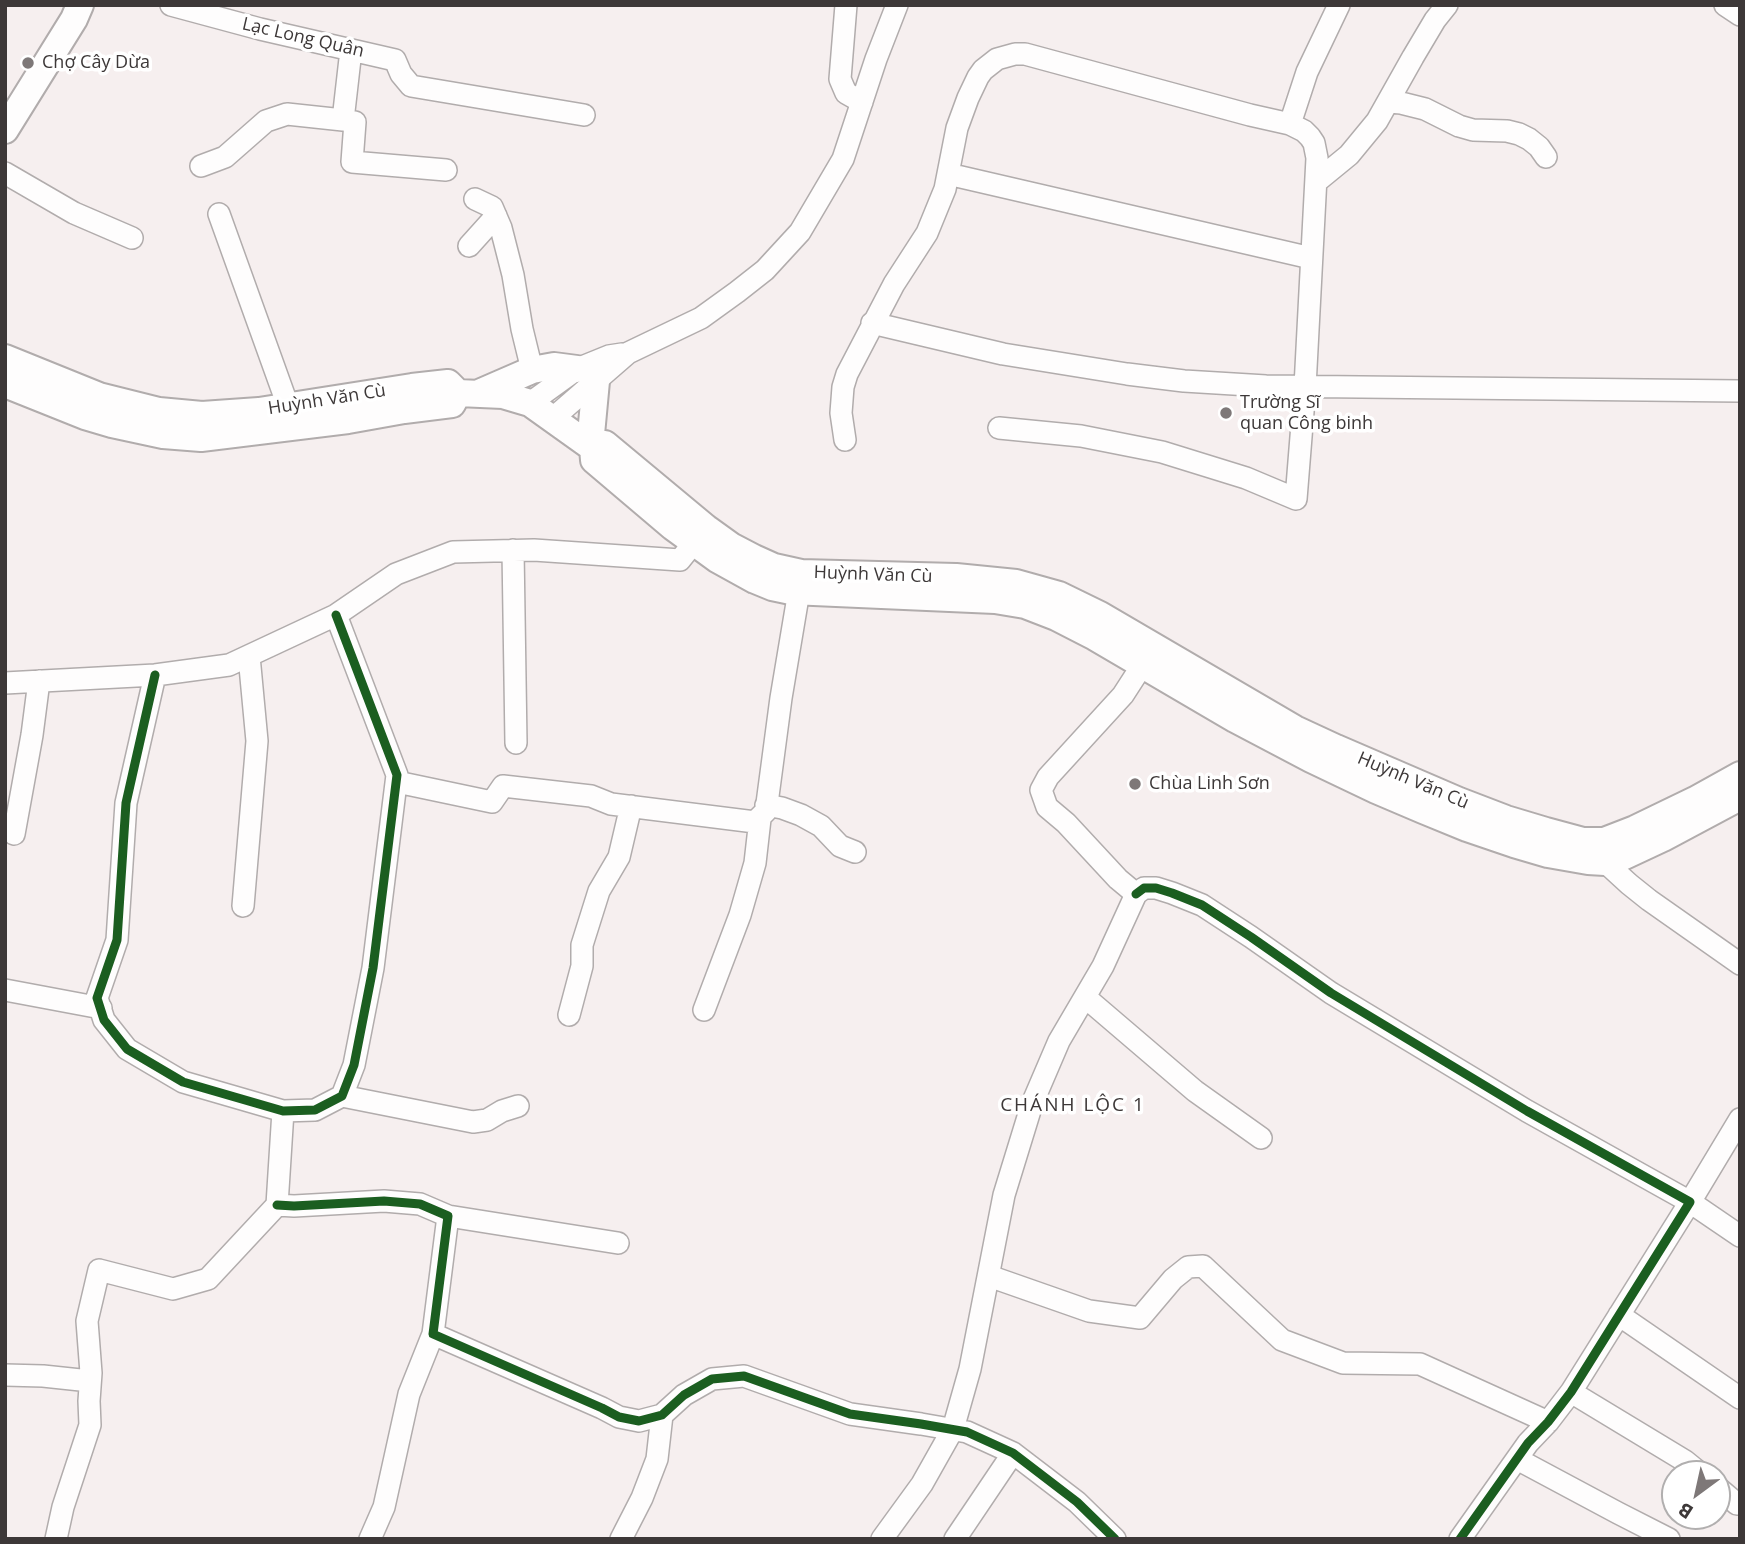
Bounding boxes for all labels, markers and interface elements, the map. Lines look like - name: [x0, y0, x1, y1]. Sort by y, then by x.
- street label: Lạc Long Quân: [240, 13, 366, 63]
- place label: Chợ Cây Dừa: [42, 52, 150, 74]
- marker: Chợ Cây Dừa: [20, 55, 36, 71]
- street label: Huỳnh Văn Cù: [267, 380, 387, 420]
- place label: Trường Sĩ quan Công binh: [1240, 392, 1373, 434]
- marker: Trường Sĩ quan Công binh: [1218, 405, 1234, 421]
- street label: Huỳnh Văn Cù: [813, 562, 933, 588]
- street label: Huỳnh Văn Cù: [1354, 748, 1472, 814]
- place label: Chùa Linh Sơn: [1149, 773, 1270, 795]
- marker: Chùa Linh Sơn: [1127, 776, 1143, 792]
- district label: CHÁNH LỘC 1: [1002, 1095, 1144, 1117]
- north arrow: [1661, 1460, 1731, 1530]
- text: B: [1673, 1497, 1698, 1525]

